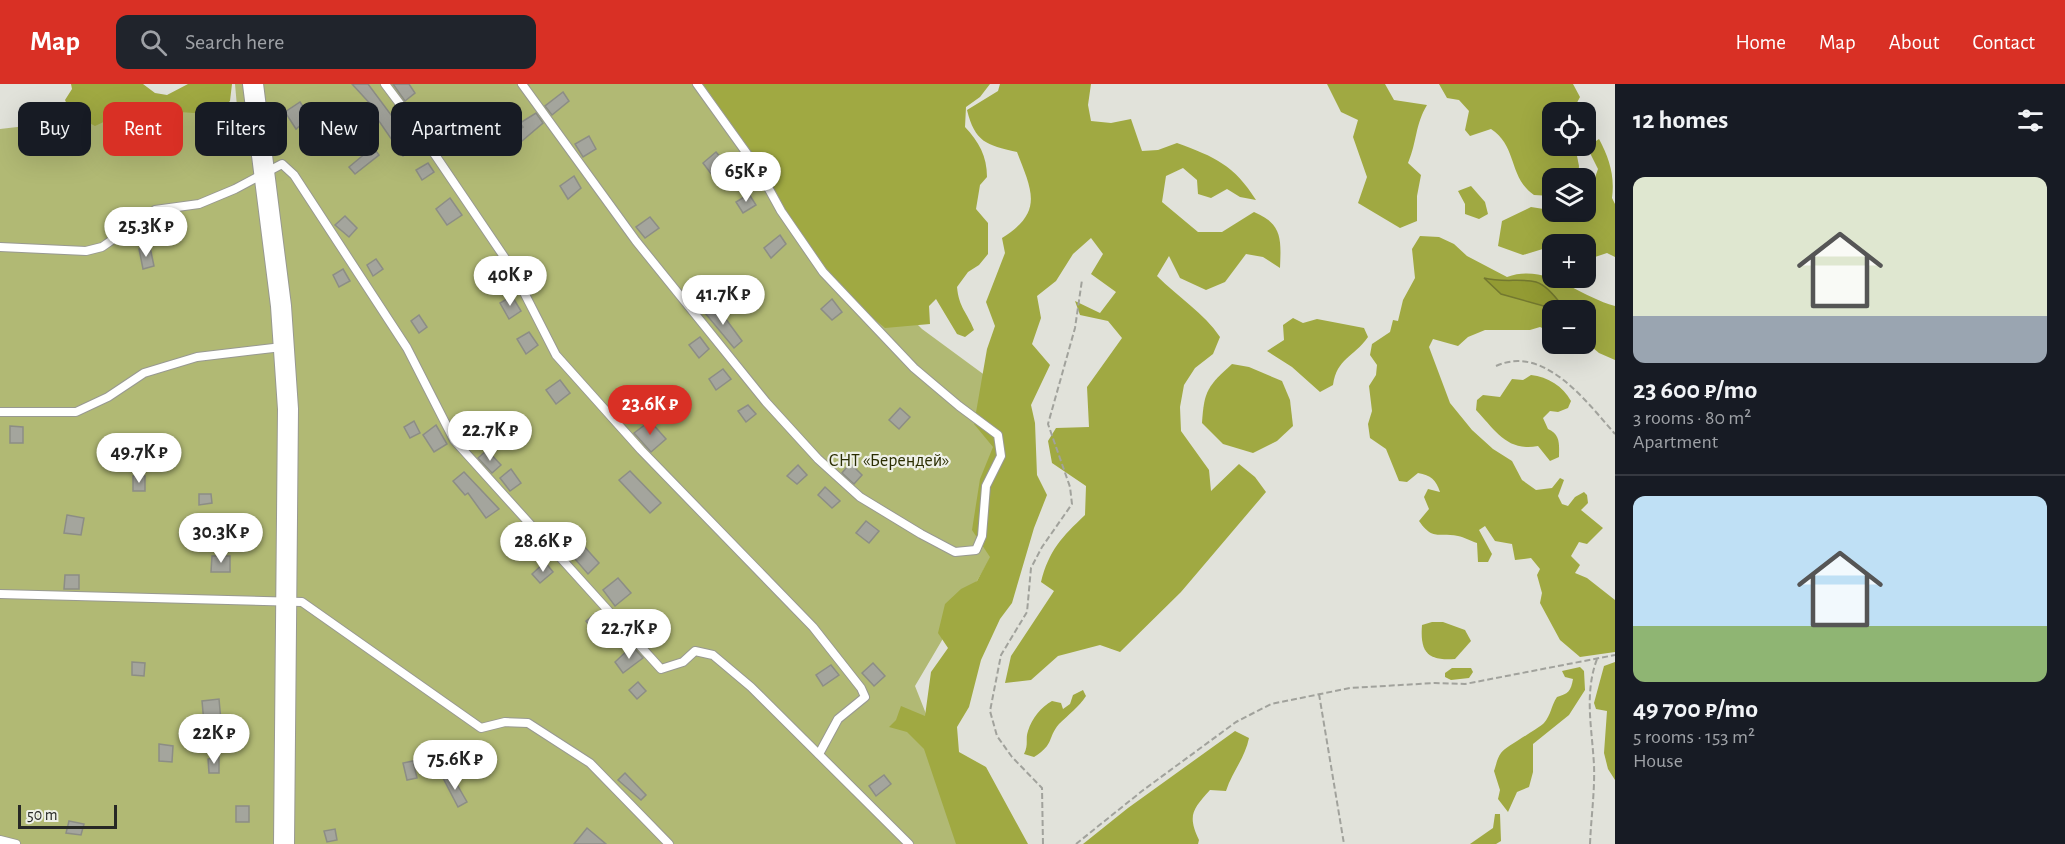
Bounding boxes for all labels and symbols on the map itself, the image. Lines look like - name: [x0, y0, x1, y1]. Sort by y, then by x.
- pin: 65K ₽: [704, 152, 788, 203]
- pin: 25.3K ₽: [91, 207, 201, 258]
- pin: 40K ₽: [468, 256, 552, 307]
- pin: 41.7K ₽: [668, 275, 778, 326]
- pin: 23.6K ₽: [595, 385, 705, 436]
- pin: 22.7K ₽: [435, 411, 545, 462]
- pin: 49.7K ₽: [84, 433, 194, 484]
- park label: СНТ «Берендей»: [829, 452, 949, 470]
- pin: 30.3K ₽: [166, 513, 276, 564]
- pin: 28.6K ₽: [488, 522, 598, 573]
- pin: 22.7K ₽: [574, 609, 684, 660]
- pin: 22K ₽: [172, 714, 256, 765]
- pin: 75.6K ₽: [400, 740, 510, 791]
- scale bar: [18, 802, 117, 830]

